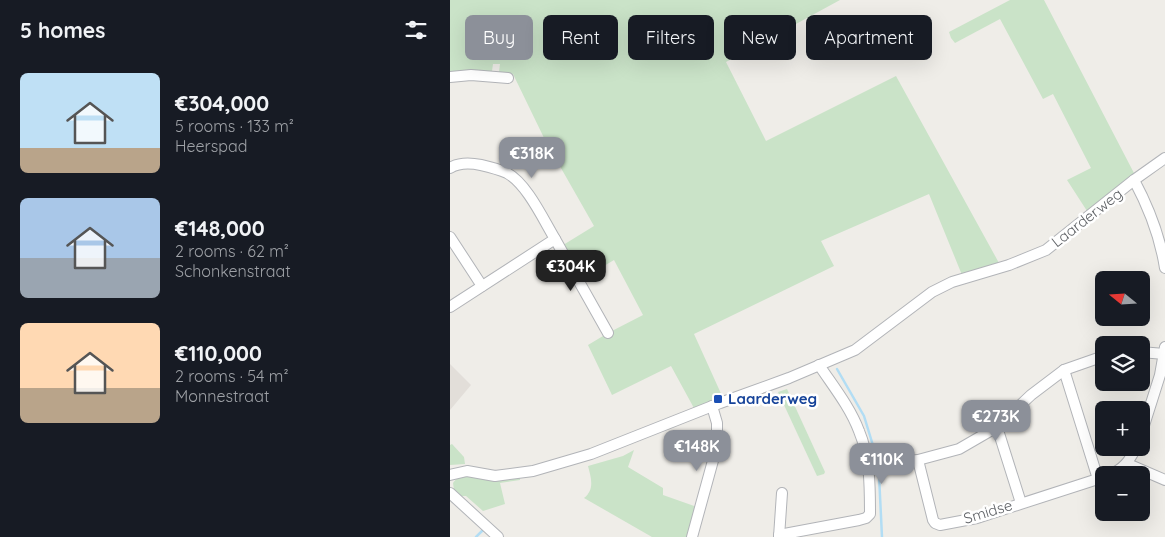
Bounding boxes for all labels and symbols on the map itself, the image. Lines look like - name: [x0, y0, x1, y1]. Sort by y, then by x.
- pin: €318K: [497, 136, 567, 179]
- street label: Laarderweg: [1047, 184, 1126, 251]
- pin: €304K: [536, 250, 606, 292]
- north arrow: [1095, 271, 1150, 326]
- place label: Laarderweg: [728, 389, 817, 408]
- marker: Laarderweg: [712, 393, 724, 405]
- pin: €273K: [961, 400, 1031, 442]
- pin: €148K: [662, 430, 732, 472]
- pin: €110K: [847, 442, 917, 485]
- street label: Smidse: [961, 495, 1015, 528]

